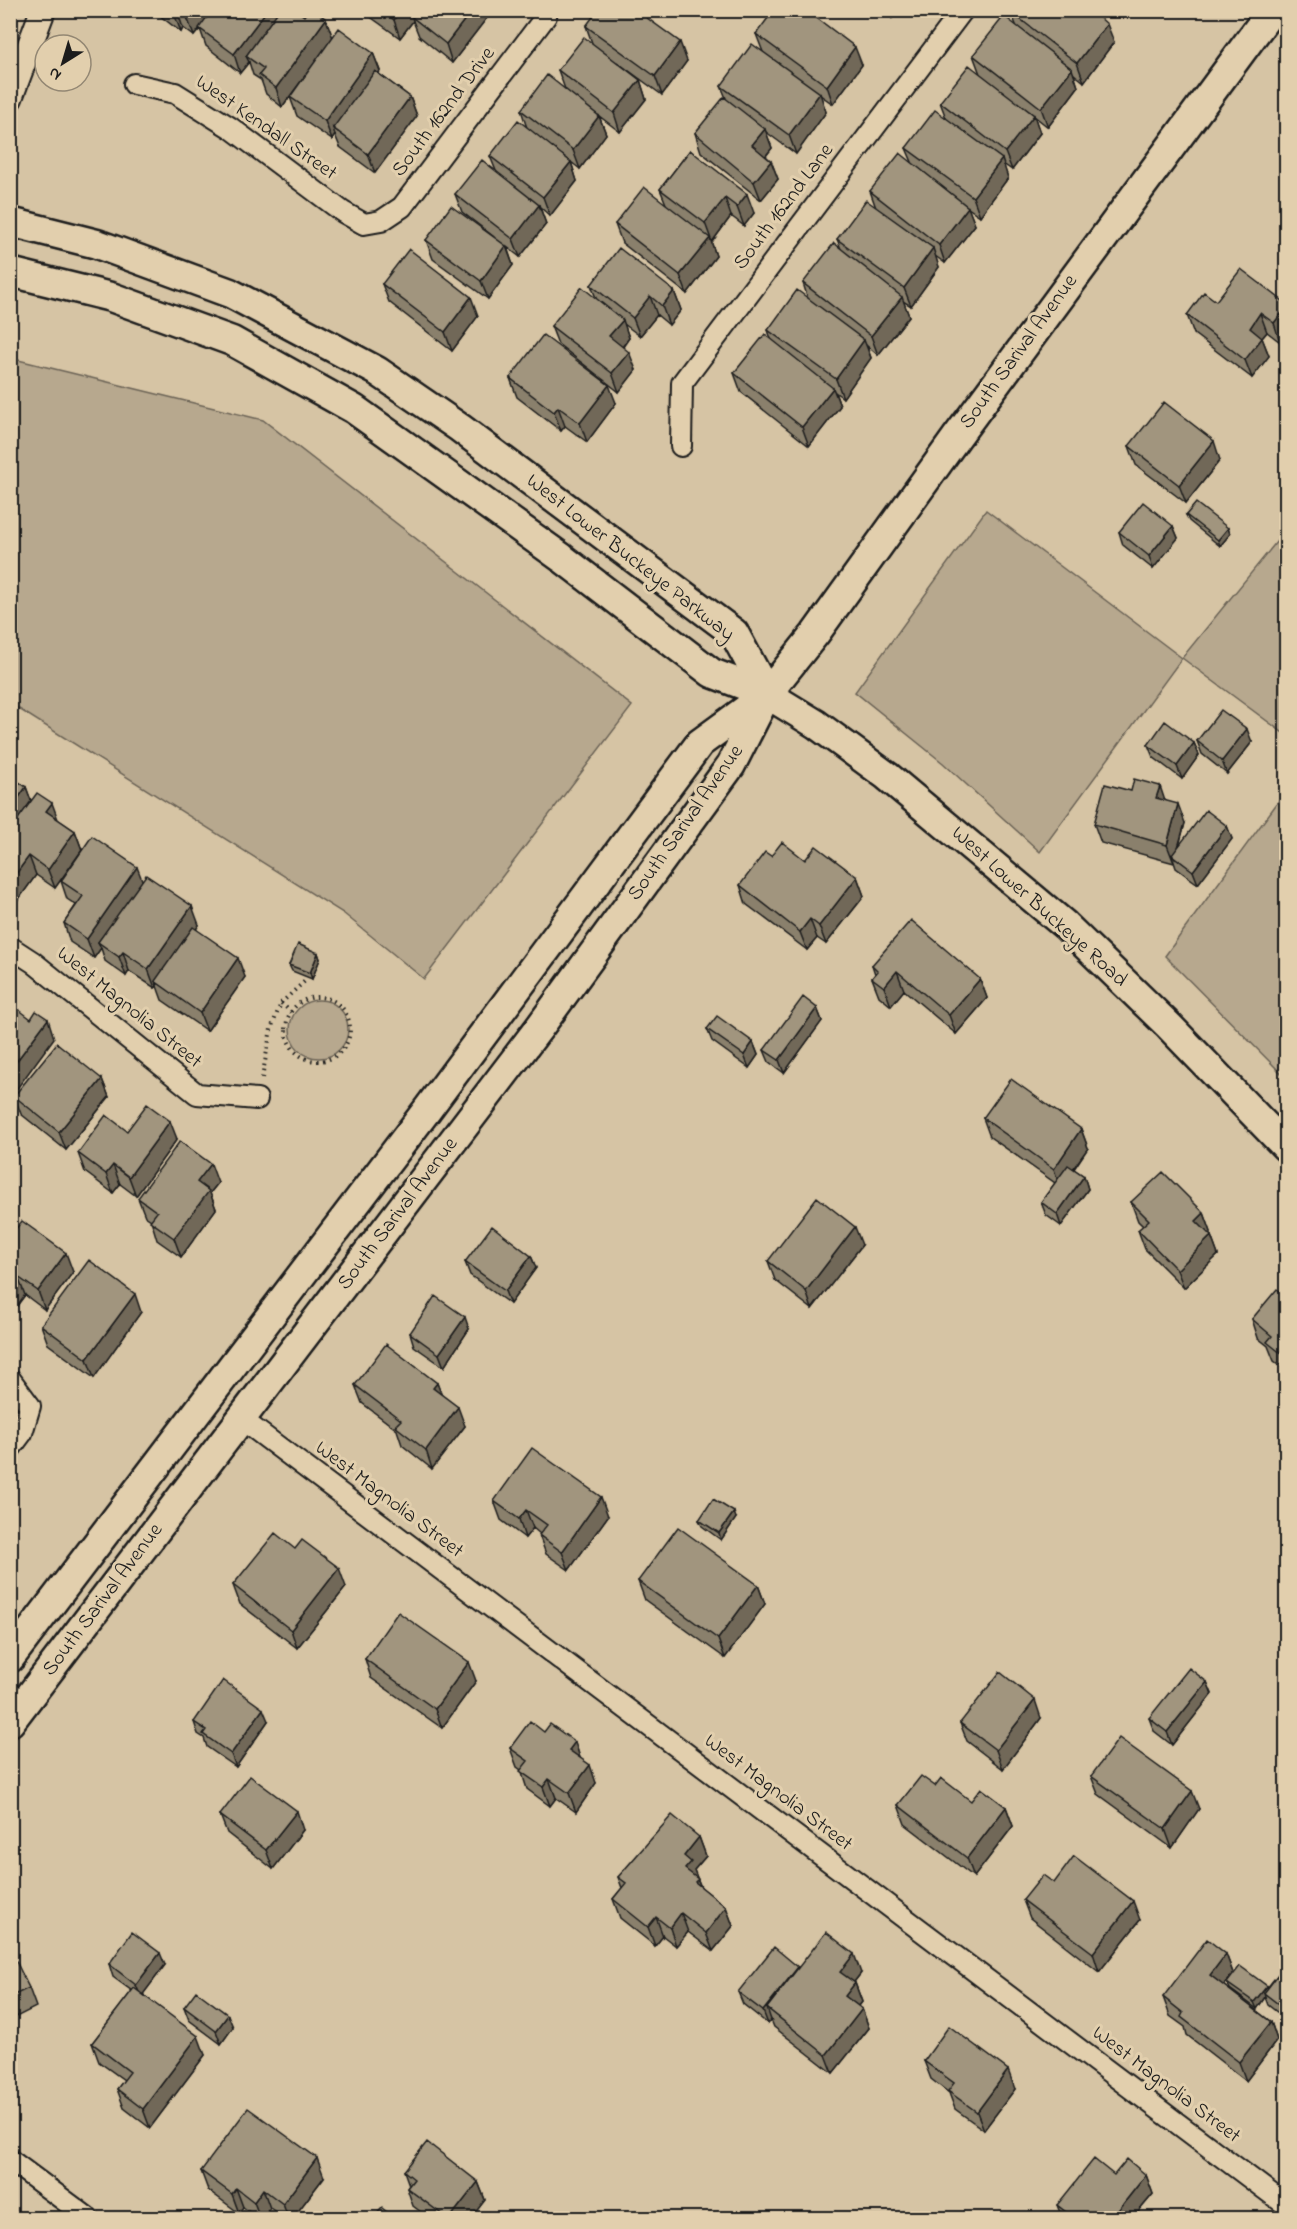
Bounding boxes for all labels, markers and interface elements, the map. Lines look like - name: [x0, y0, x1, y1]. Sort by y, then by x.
- north arrow: [33, 33, 93, 93]
- street label: South 162nd Drive: [385, 40, 503, 183]
- text: N: [43, 60, 67, 86]
- street label: West Kendall Street: [189, 68, 343, 188]
- street label: South 162nd Lane: [727, 137, 842, 276]
- street label: South Sarival Avenue: [953, 268, 1086, 436]
- street label: West Lower Buckeye Parkway: [518, 467, 741, 651]
- street label: South Sarival Avenue: [621, 738, 752, 907]
- street label: West Lower Buckeye Road: [943, 819, 1134, 996]
- street label: West Magnolia Street: [48, 940, 208, 1078]
- street label: South Sarival Avenue: [330, 1131, 466, 1297]
- street label: West Magnolia Street: [307, 1434, 470, 1568]
- street label: South Sarival Avenue: [35, 1517, 171, 1683]
- street label: West Magnolia Street: [696, 1727, 859, 1861]
- street label: West Magnolia Street: [1084, 2019, 1247, 2153]

